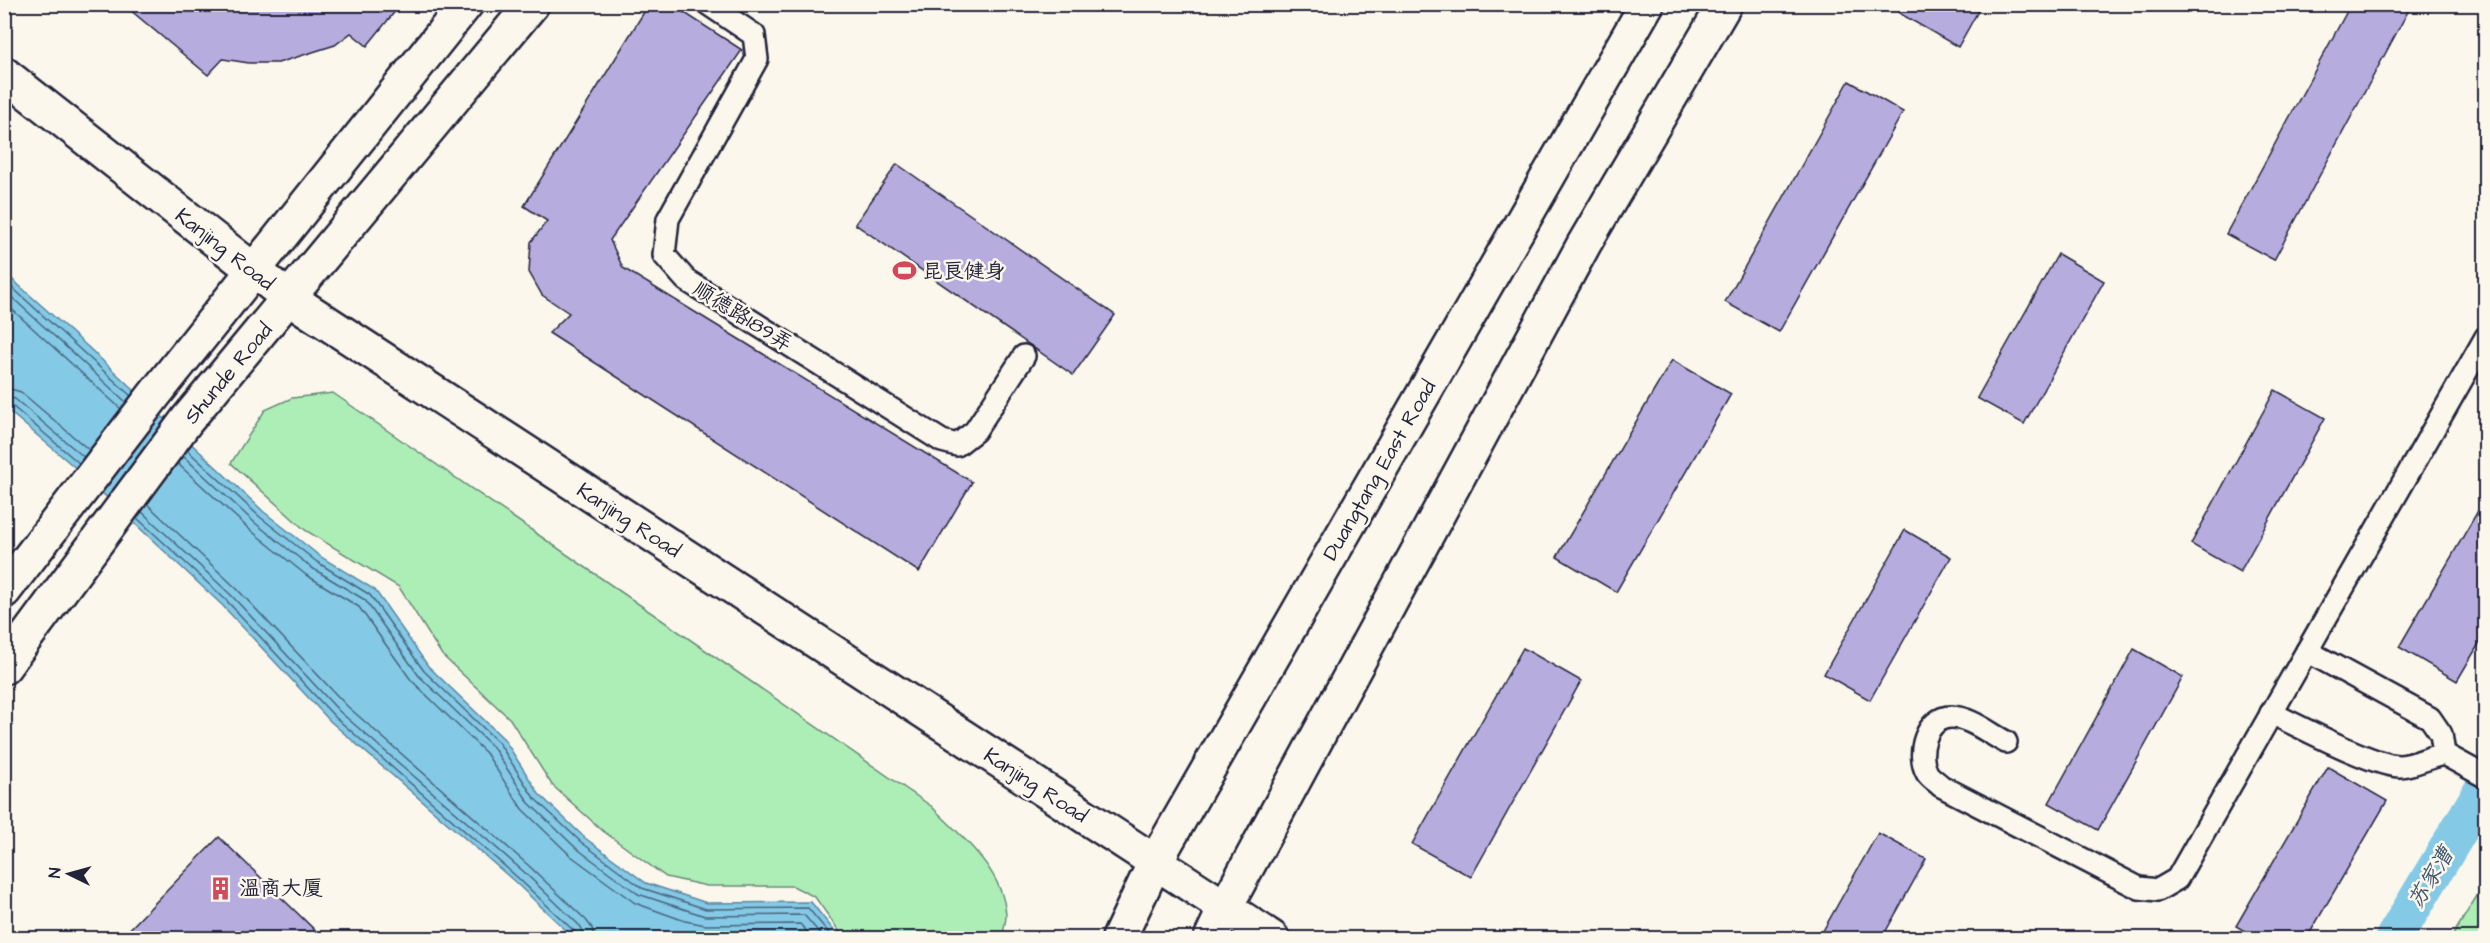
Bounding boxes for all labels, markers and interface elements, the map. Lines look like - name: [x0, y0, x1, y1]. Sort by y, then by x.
- street label: Kanjing Road: [168, 201, 281, 299]
- place label: 昆良健身: [922, 257, 1006, 286]
- sports icon: 昆良健身: [891, 258, 917, 284]
- street label: 顺德路189弄: [687, 274, 798, 358]
- street label: Shunde Road: [177, 316, 279, 430]
- street label: Duangtang East Road: [1316, 374, 1445, 567]
- street label: Kanjing Road: [570, 476, 687, 567]
- street label: Kanjing Road: [977, 741, 1094, 832]
- water label: 苏家漕: [2401, 839, 2463, 914]
- north arrow: [39, 844, 99, 904]
- text: N: [44, 867, 66, 879]
- place label: 温商大厦: [239, 874, 323, 903]
- building icon: 温商大厦: [208, 875, 234, 901]

